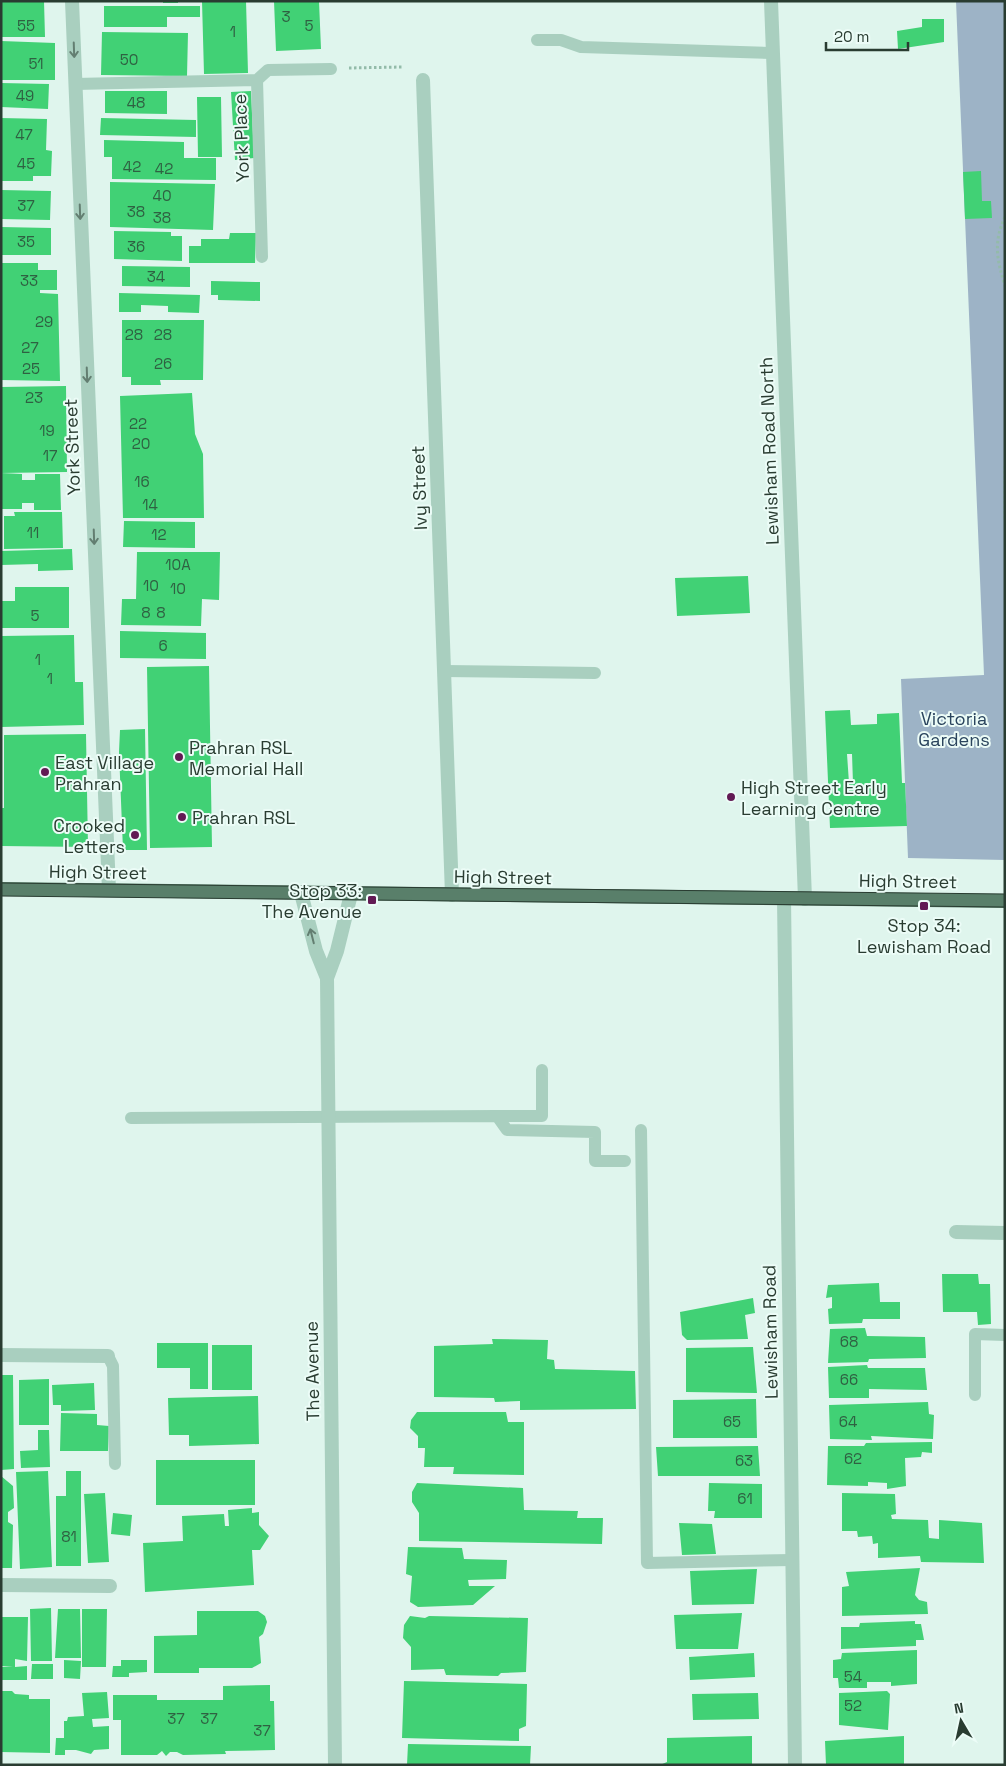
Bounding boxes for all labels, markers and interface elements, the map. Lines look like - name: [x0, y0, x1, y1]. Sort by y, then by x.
- house number: 3: [281, 7, 291, 26]
- house number: 55: [17, 16, 35, 35]
- house number: 5: [305, 16, 314, 35]
- scale bar: [826, 20, 908, 52]
- house number: 1: [230, 22, 236, 41]
- text: 20 m: [834, 27, 869, 46]
- one-way arrow: [69, 42, 79, 58]
- house number: 50: [120, 50, 138, 69]
- house number: 51: [28, 54, 44, 73]
- house number: 49: [16, 86, 34, 105]
- house number: 48: [127, 93, 145, 112]
- street label: York Place: [228, 93, 254, 183]
- house number: 47: [15, 125, 33, 144]
- house number: 45: [17, 154, 35, 173]
- house number: 42: [123, 157, 141, 176]
- house number: 42: [155, 159, 173, 178]
- house number: 40: [153, 186, 172, 205]
- house number: 37: [17, 196, 35, 215]
- house number: 38: [127, 202, 145, 221]
- one-way arrow: [76, 204, 85, 220]
- house number: 38: [153, 208, 171, 227]
- house number: 35: [17, 232, 35, 251]
- house number: 36: [127, 237, 145, 256]
- house number: 34: [147, 267, 165, 286]
- house number: 33: [20, 271, 38, 290]
- house number: 29: [35, 312, 53, 331]
- house number: 28: [125, 325, 143, 344]
- house number: 28: [154, 325, 172, 344]
- house number: 27: [21, 338, 39, 357]
- house number: 26: [154, 354, 172, 373]
- street label: Lewisham Road North: [754, 357, 784, 545]
- house number: 25: [22, 359, 40, 378]
- one-way arrow: [83, 366, 92, 382]
- house number: 23: [25, 388, 43, 407]
- street label: York Street: [59, 398, 85, 496]
- house number: 22: [129, 414, 147, 433]
- house number: 19: [39, 421, 55, 440]
- house number: 20: [132, 434, 150, 453]
- street label: Ivy Street: [406, 445, 432, 531]
- house number: 17: [43, 446, 57, 465]
- house number: 16: [134, 472, 150, 491]
- house number: 14: [142, 495, 158, 514]
- house number: 11: [27, 523, 39, 542]
- house number: 12: [151, 525, 167, 544]
- one-way arrow: [90, 529, 99, 545]
- house number: 10A: [165, 555, 191, 574]
- house number: 10: [143, 576, 159, 595]
- house number: 10: [170, 579, 186, 598]
- house number: 8: [141, 603, 151, 622]
- house number: 8: [156, 603, 166, 622]
- house number: 5: [31, 606, 40, 625]
- house number: 6: [158, 636, 168, 655]
- house number: 1: [35, 650, 41, 669]
- house number: 1: [47, 669, 53, 688]
- park label: Victoria Gardens: [918, 707, 990, 751]
- place label: Prahran RSL Memorial Hall: [189, 736, 303, 780]
- place label: East Village Prahran: [55, 751, 154, 795]
- marker: Prahran RSL Memorial Hall: [173, 751, 185, 763]
- marker: East Village Prahran: [39, 766, 51, 778]
- place label: High Street Early Learning Centre: [741, 776, 887, 820]
- marker: High Street Early Learning Centre: [725, 791, 737, 803]
- place label: Prahran RSL: [192, 806, 296, 829]
- marker: Prahran RSL: [176, 811, 188, 823]
- place label: Crooked Letters: [53, 814, 125, 858]
- marker: Crooked Letters: [129, 829, 141, 841]
- street label: High Street: [49, 860, 147, 884]
- street label: High Street: [454, 865, 552, 889]
- street label: High Street: [859, 869, 957, 893]
- place label: Stop 33: The Avenue: [262, 879, 362, 923]
- marker: Stop 33: The Avenue: [366, 894, 378, 906]
- marker: Stop 34: Lewisham Road: [918, 900, 930, 912]
- place label: Stop 34: Lewisham Road: [857, 914, 991, 958]
- one-way arrow: [307, 928, 317, 944]
- street label: Lewisham Road: [757, 1265, 783, 1399]
- street label: The Avenue: [300, 1321, 324, 1421]
- house number: 68: [840, 1332, 858, 1351]
- house number: 66: [840, 1370, 858, 1389]
- house number: 65: [723, 1412, 741, 1431]
- house number: 64: [839, 1412, 857, 1431]
- house number: 62: [844, 1449, 862, 1468]
- house number: 63: [735, 1451, 753, 1470]
- house number: 61: [737, 1489, 753, 1508]
- house number: 81: [61, 1527, 77, 1546]
- house number: 54: [844, 1667, 862, 1686]
- house number: 52: [844, 1696, 862, 1715]
- north arrow: [936, 1696, 986, 1746]
- text: N: [953, 1699, 965, 1718]
- house number: 37: [167, 1709, 185, 1728]
- house number: 37: [200, 1709, 218, 1728]
- house number: 37: [253, 1721, 271, 1740]

